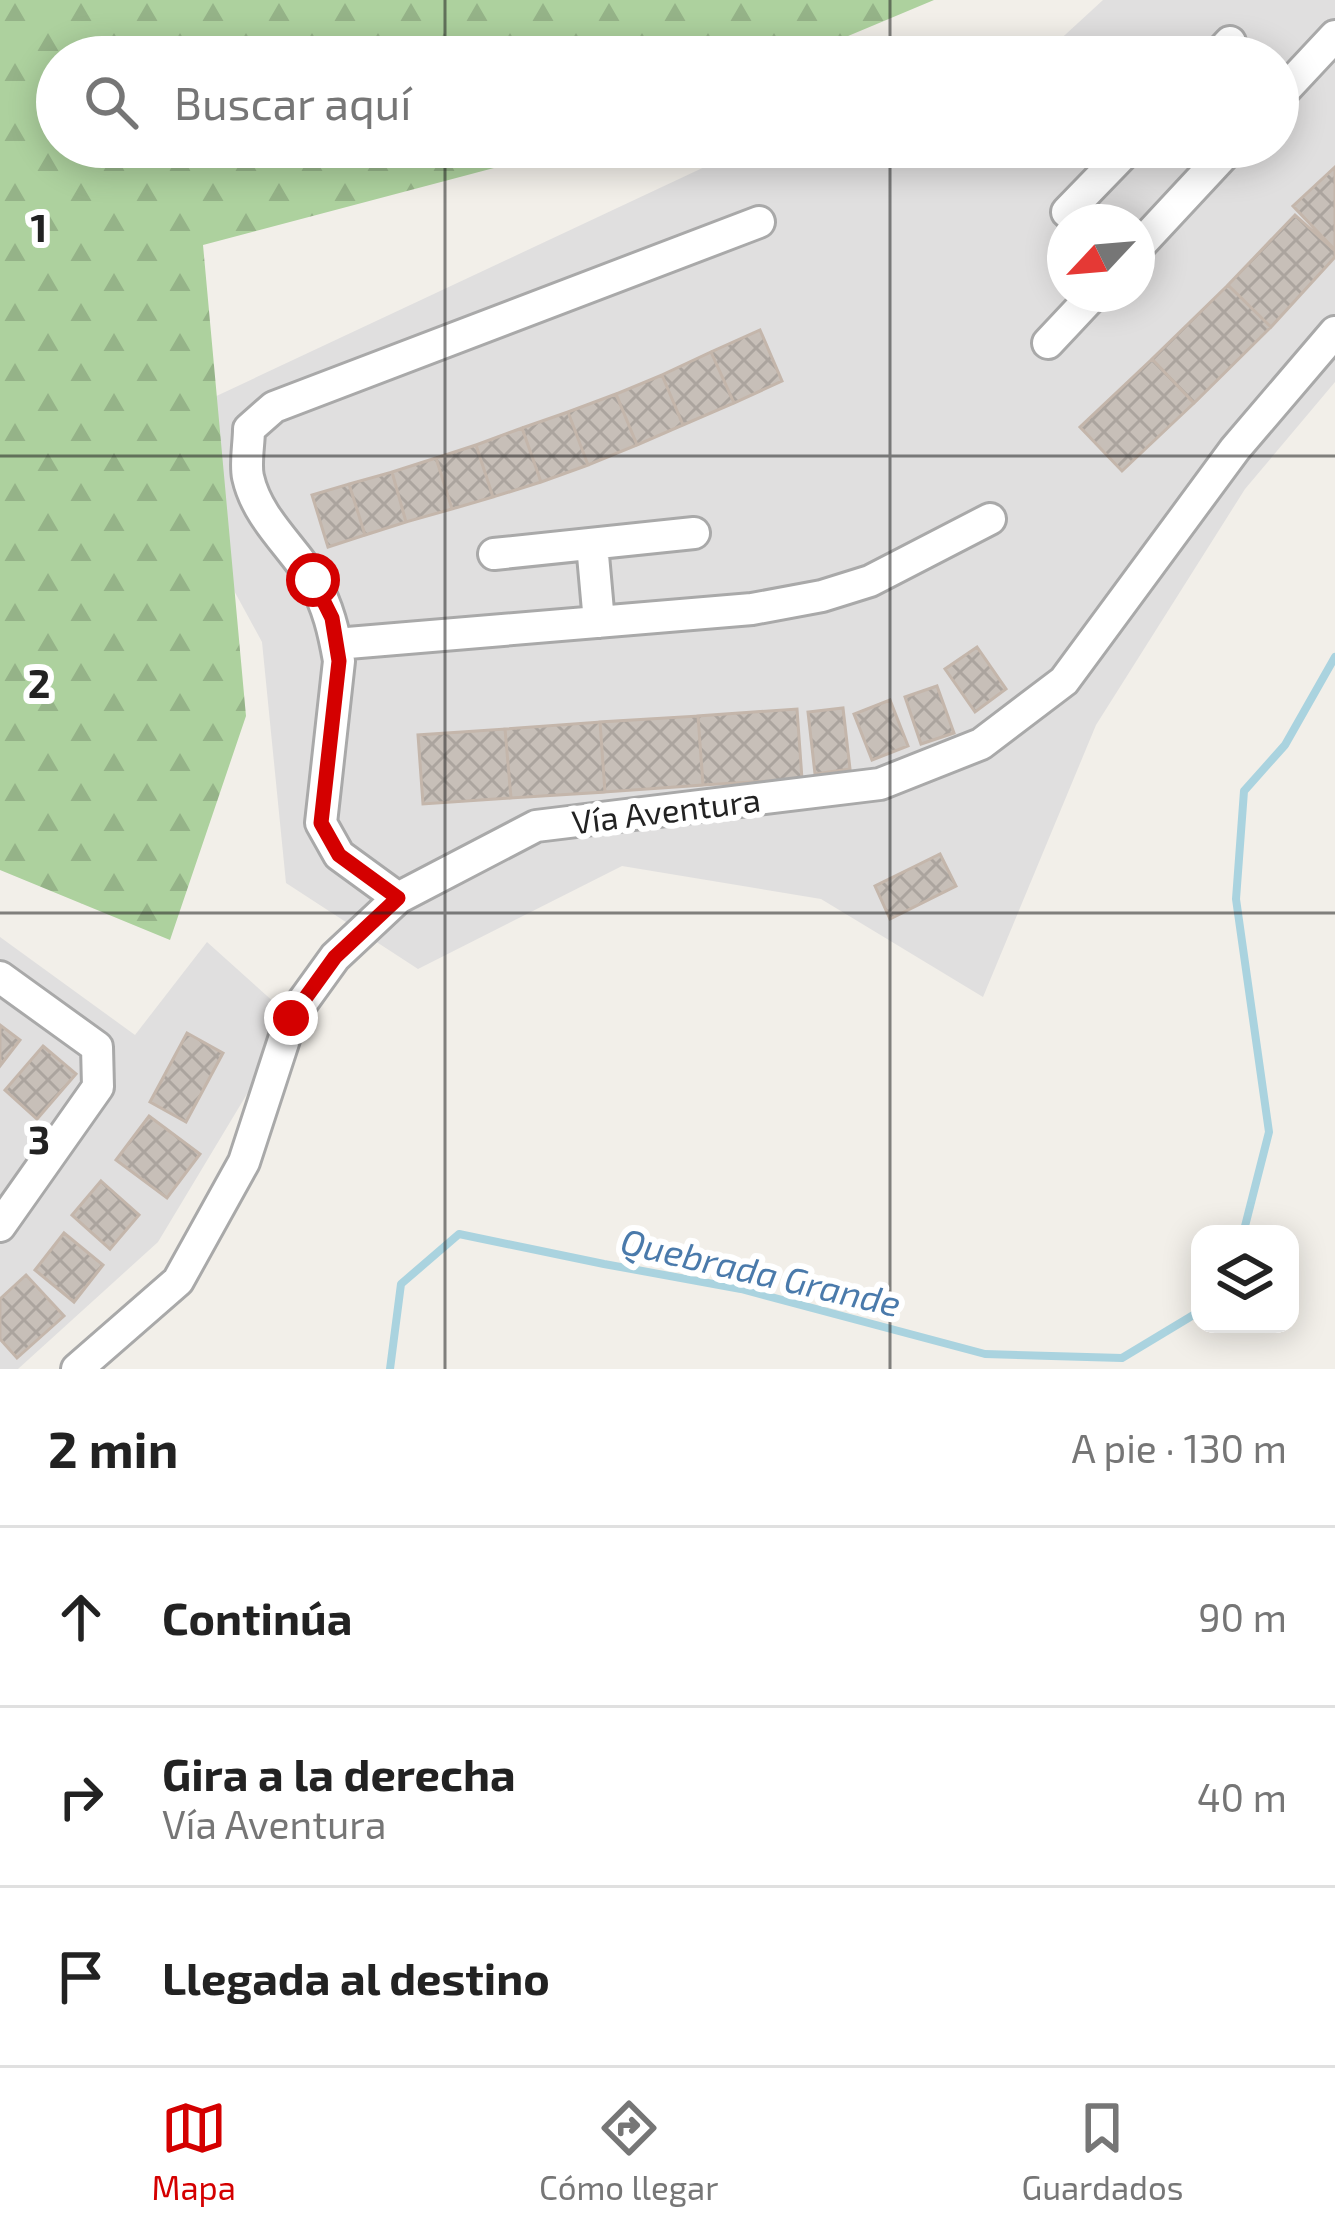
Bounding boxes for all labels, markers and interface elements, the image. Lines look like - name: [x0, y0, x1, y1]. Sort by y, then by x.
- search box: [36, 36, 1299, 168]
- icon: search: [78, 69, 144, 135]
- text: Buscar aquí: [174, 75, 411, 129]
- text: 1: [31, 203, 47, 250]
- north arrow: [1047, 204, 1155, 312]
- route start: [286, 553, 340, 607]
- text: 2: [28, 659, 50, 706]
- street label: Vía Aventura: [569, 779, 763, 841]
- route end: [264, 991, 318, 1045]
- text: 3: [28, 1115, 50, 1162]
- water label: Quebrada Grande: [617, 1218, 905, 1325]
- map controls: [1191, 1225, 1299, 1333]
- button: layers: [1191, 1225, 1299, 1333]
- text: 2 min: [48, 1417, 178, 1478]
- text: A pie · 130 m: [1072, 1424, 1287, 1471]
- icon: ahead: [48, 1584, 114, 1650]
- text: Continúa: [162, 1590, 352, 1644]
- text: 90 m: [1198, 1593, 1287, 1640]
- text: Gira a la derecha: [162, 1746, 516, 1800]
- icon: right: [48, 1764, 114, 1830]
- text: 40 m: [1197, 1773, 1287, 1820]
- text: Vía Aventura: [162, 1800, 386, 1847]
- icon: arrive: [48, 1944, 114, 2010]
- text: Llegada al destino: [162, 1950, 550, 2004]
- tab: Mapa: [152, 2095, 236, 2207]
- tab: Cómo llegar: [539, 2095, 718, 2207]
- tab: Guardados: [1021, 2095, 1183, 2207]

